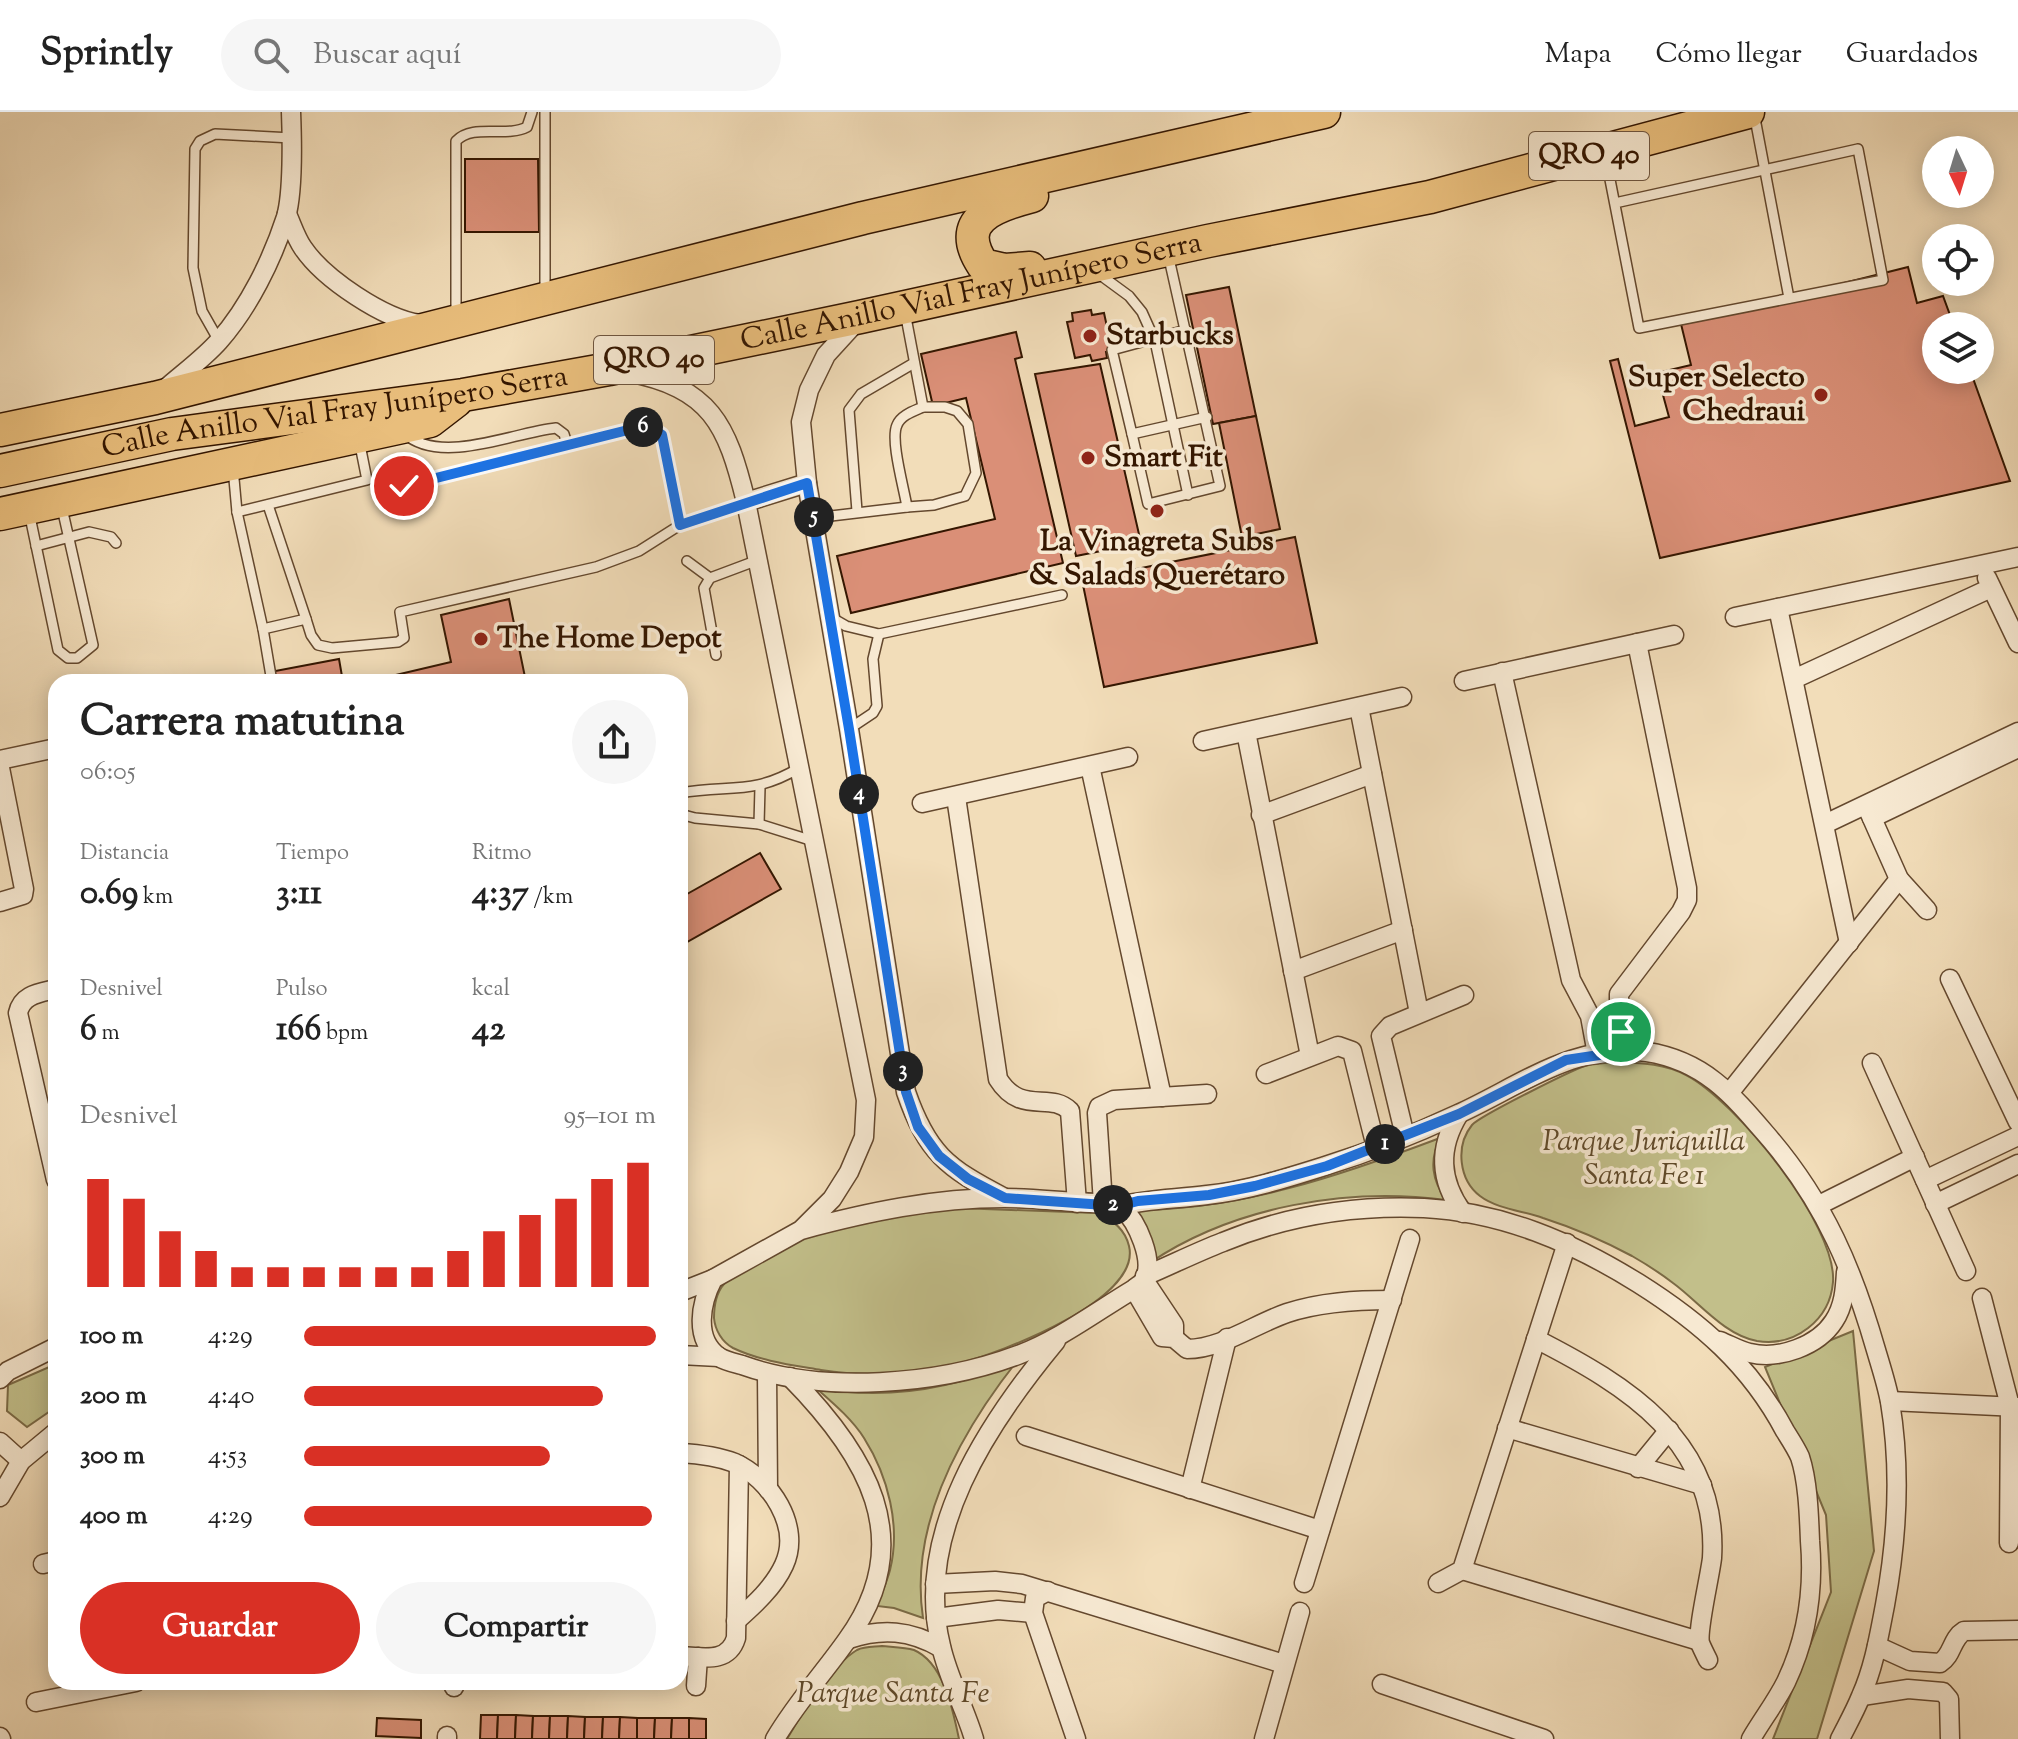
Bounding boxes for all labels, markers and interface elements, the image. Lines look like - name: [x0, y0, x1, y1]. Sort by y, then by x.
- search box: [221, 19, 781, 91]
- text: Sprintly: [40, 28, 173, 82]
- icon: search: [249, 33, 293, 77]
- text: Buscar aquí: [313, 34, 461, 77]
- text: Mapa: [1545, 35, 1611, 75]
- text: Cómo llegar: [1655, 35, 1802, 75]
- text: Guardados: [1846, 35, 1978, 75]
- road number: QRO 40: [1529, 132, 1649, 180]
- north arrow: [1922, 136, 1994, 208]
- map controls: [1922, 136, 1994, 384]
- street label: Calle Anillo Vial Fray Junípero Serra: [736, 221, 1206, 363]
- button: locate: [1922, 224, 1994, 296]
- button: layers: [1922, 312, 1994, 384]
- place label: Starbucks: [1106, 315, 1234, 358]
- marker: Starbucks: [1081, 327, 1099, 345]
- road number: QRO 40: [594, 336, 714, 384]
- street label: Calle Anillo Vial Fray Junípero Serra: [98, 355, 571, 470]
- place label: Super Selecto Chedraui: [1628, 357, 1805, 434]
- marker: Super Selecto Chedraui: [1812, 386, 1830, 404]
- pin: 6: [623, 407, 663, 447]
- text: 6: [638, 411, 648, 443]
- place label: Smart Fit: [1104, 437, 1224, 480]
- marker: Smart Fit: [1079, 449, 1097, 467]
- pin: [370, 452, 438, 520]
- icon: check: [382, 464, 426, 508]
- pin: 5: [794, 497, 834, 537]
- text: 5: [810, 501, 818, 533]
- marker: La Vinagreta Subs & Salads Querétaro: [1148, 502, 1166, 520]
- place label: La Vinagreta Subs & Salads Querétaro: [1029, 521, 1285, 598]
- place label: The Home Depot: [497, 618, 722, 661]
- marker: The Home Depot: [472, 630, 490, 648]
- text: Carrera matutina: [80, 692, 405, 755]
- button: share: [572, 700, 656, 784]
- text: 06:05: [80, 754, 136, 791]
- pin: 4: [839, 774, 879, 814]
- text: 4: [853, 778, 865, 810]
- text: Distancia: [80, 838, 169, 870]
- text: Tiempo: [276, 838, 349, 870]
- text: Ritmo: [472, 838, 531, 870]
- text: 0.69: [80, 870, 138, 919]
- text: 3:11: [276, 870, 322, 919]
- text: 4:37: [472, 870, 529, 919]
- text: km: [138, 882, 173, 914]
- text: /km: [529, 882, 573, 914]
- text: Desnivel: [80, 974, 163, 1006]
- text: Pulso: [276, 974, 328, 1006]
- text: kcal: [472, 974, 510, 1006]
- pin: [1587, 998, 1655, 1066]
- text: 6: [80, 1006, 97, 1055]
- text: 166: [276, 1006, 321, 1055]
- text: 42: [472, 1006, 505, 1055]
- icon: arrive: [1599, 1010, 1643, 1054]
- text: m: [97, 1018, 120, 1050]
- text: bpm: [321, 1018, 368, 1050]
- pin: 3: [883, 1051, 923, 1091]
- text: 3: [899, 1055, 907, 1087]
- text: Desnivel: [80, 1098, 178, 1135]
- text: 95–101 m: [564, 1098, 656, 1135]
- park label: Parque Juriquilla Santa Fe 1: [1543, 1121, 1745, 1198]
- pin: 1: [1365, 1124, 1405, 1164]
- text: 1: [1381, 1128, 1389, 1160]
- pin: 2: [1093, 1185, 1133, 1225]
- text: 2: [1108, 1189, 1118, 1221]
- text: 100 m: [80, 1318, 143, 1355]
- text: 4:29: [208, 1318, 253, 1355]
- text: 200 m: [80, 1378, 147, 1415]
- text: 4:40: [208, 1378, 255, 1415]
- text: 300 m: [80, 1438, 145, 1475]
- text: 4:53: [208, 1438, 247, 1475]
- text: 400 m: [80, 1498, 147, 1535]
- text: 4:29: [208, 1498, 253, 1535]
- button: Guardar: [80, 1582, 360, 1674]
- button: Compartir: [376, 1582, 656, 1674]
- park label: Parque Santa Fe: [796, 1673, 990, 1716]

